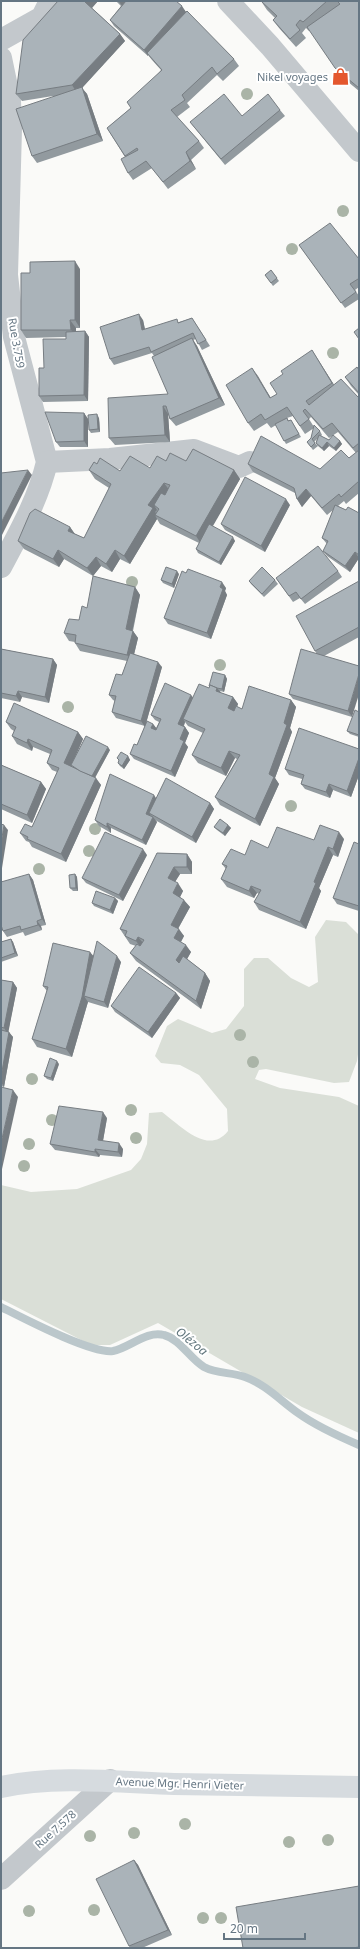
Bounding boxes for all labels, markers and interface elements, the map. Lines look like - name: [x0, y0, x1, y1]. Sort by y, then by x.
- shop icon: Nikel voyages: [331, 66, 351, 86]
- place label: Nikel voyages: [257, 69, 328, 84]
- street label: Rue 3.759: [5, 317, 29, 369]
- water label: Olézoa: [172, 1323, 212, 1359]
- street label: Avenue Mgr. Henri Vieter: [115, 1773, 245, 1793]
- street label: Rue 7.578: [31, 1806, 79, 1852]
- scale bar: [224, 1915, 305, 1941]
- text: 20 m: [230, 1920, 258, 1937]

